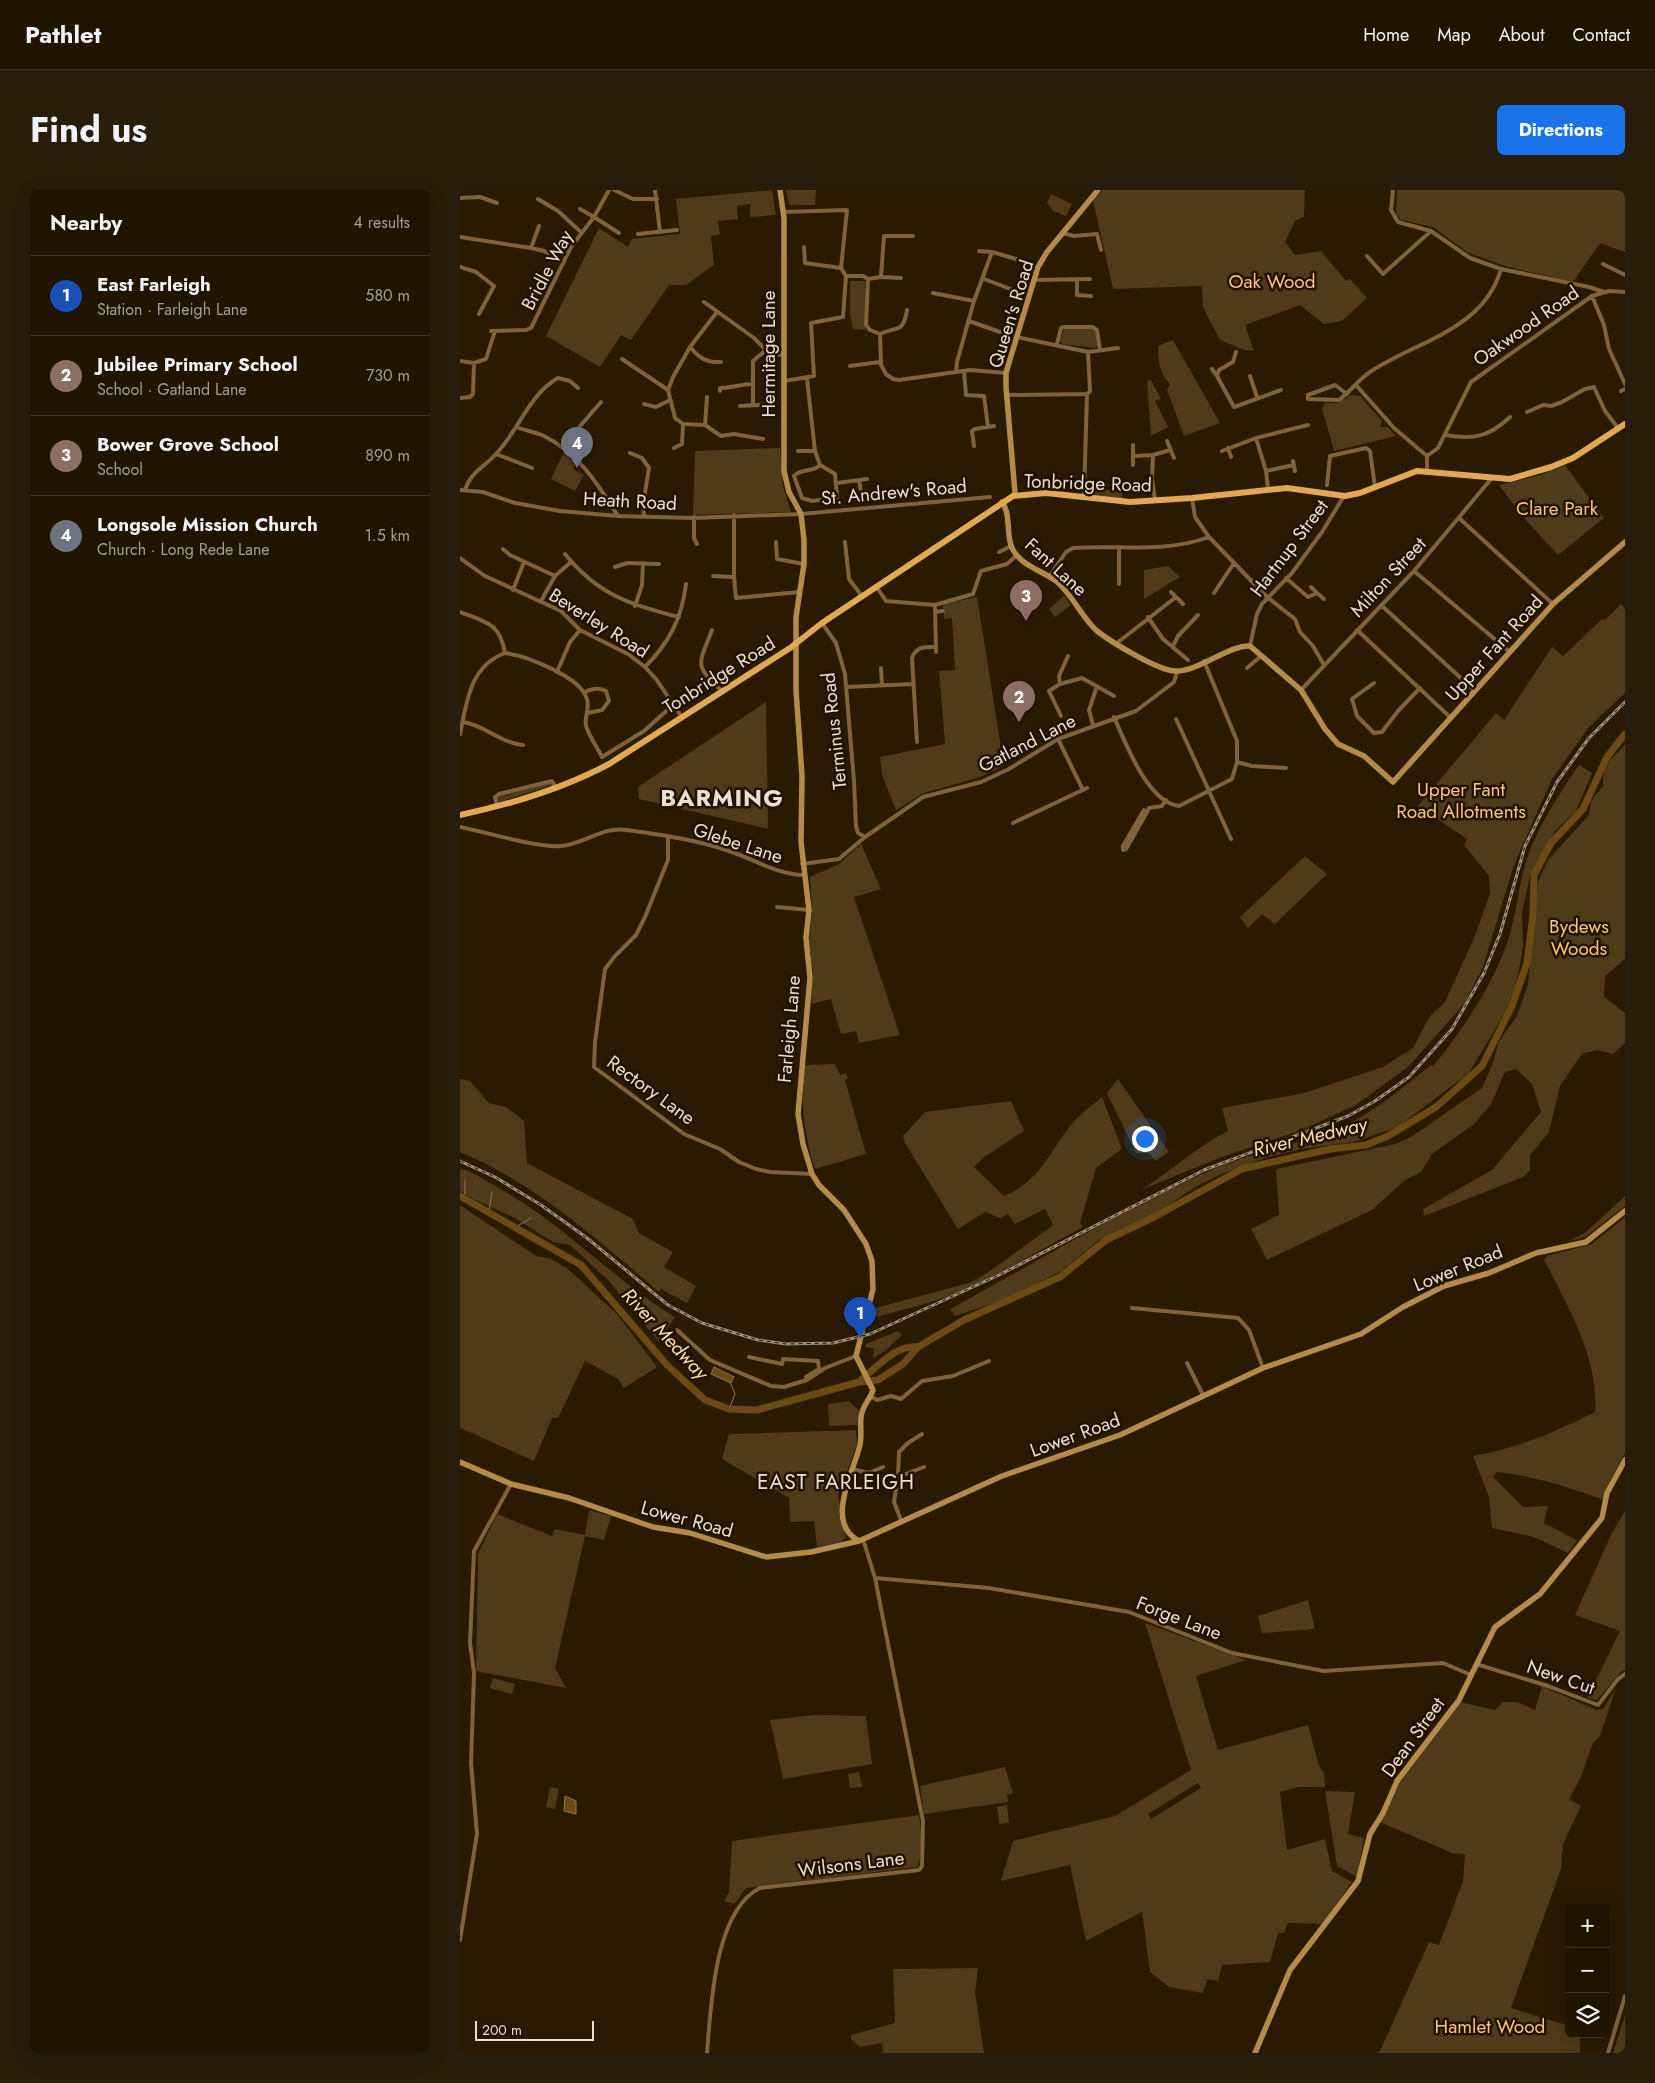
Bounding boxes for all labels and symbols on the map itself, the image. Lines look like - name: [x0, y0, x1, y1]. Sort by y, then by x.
- street label: Bridle Way: [515, 225, 580, 315]
- street label: Queen's Road: [982, 257, 1040, 371]
- park label: Oak Wood: [1228, 268, 1316, 295]
- street label: Oakwood Road: [1468, 279, 1584, 373]
- street label: Hermitage Lane: [755, 290, 782, 418]
- pin: 4: [561, 427, 593, 468]
- street label: Tonbridge Road: [1024, 467, 1152, 499]
- street label: St. Andrew's Road: [820, 472, 968, 512]
- street label: Heath Road: [582, 485, 678, 517]
- street label: Hartnup Street: [1243, 493, 1335, 602]
- park label: Clare Park: [1516, 495, 1599, 522]
- street label: Milton Street: [1344, 531, 1432, 623]
- street label: Fant Lane: [1019, 532, 1093, 603]
- pin: 3: [1010, 580, 1042, 621]
- street label: Beverley Road: [544, 582, 654, 664]
- street label: Upper Fant Road: [1439, 589, 1549, 707]
- street label: Tonbridge Road: [658, 630, 780, 720]
- street label: Terminus Road: [814, 671, 854, 791]
- pin: 2: [1003, 681, 1035, 722]
- street label: Gatland Lane: [974, 707, 1080, 779]
- park label: Upper Fant Road Allotments: [1396, 776, 1526, 825]
- district label: BARMING: [660, 780, 784, 815]
- street label: Glebe Lane: [690, 816, 786, 870]
- park label: Bydews Woods: [1549, 913, 1609, 962]
- street label: Farleigh Lane: [771, 974, 807, 1084]
- street label: Rectory Lane: [601, 1049, 701, 1131]
- water label: River Medway: [1250, 1109, 1371, 1164]
- your location: [1132, 1126, 1158, 1152]
- street label: Lower Road: [1409, 1238, 1507, 1298]
- water label: River Medway: [615, 1282, 716, 1387]
- pin: 1: [844, 1297, 876, 1338]
- street label: Lower Road: [1026, 1406, 1124, 1464]
- district label: EAST FARLEIGH: [757, 1467, 915, 1497]
- street label: Lower Road: [638, 1494, 736, 1544]
- street label: Forge Lane: [1132, 1589, 1226, 1647]
- street label: New Cut: [1523, 1653, 1599, 1701]
- street label: Dean Street: [1375, 1691, 1451, 1782]
- street label: Wilsons Lane: [796, 1844, 906, 1884]
- park label: Hamlet Wood: [1435, 2013, 1545, 2040]
- scale bar: [475, 2018, 594, 2041]

